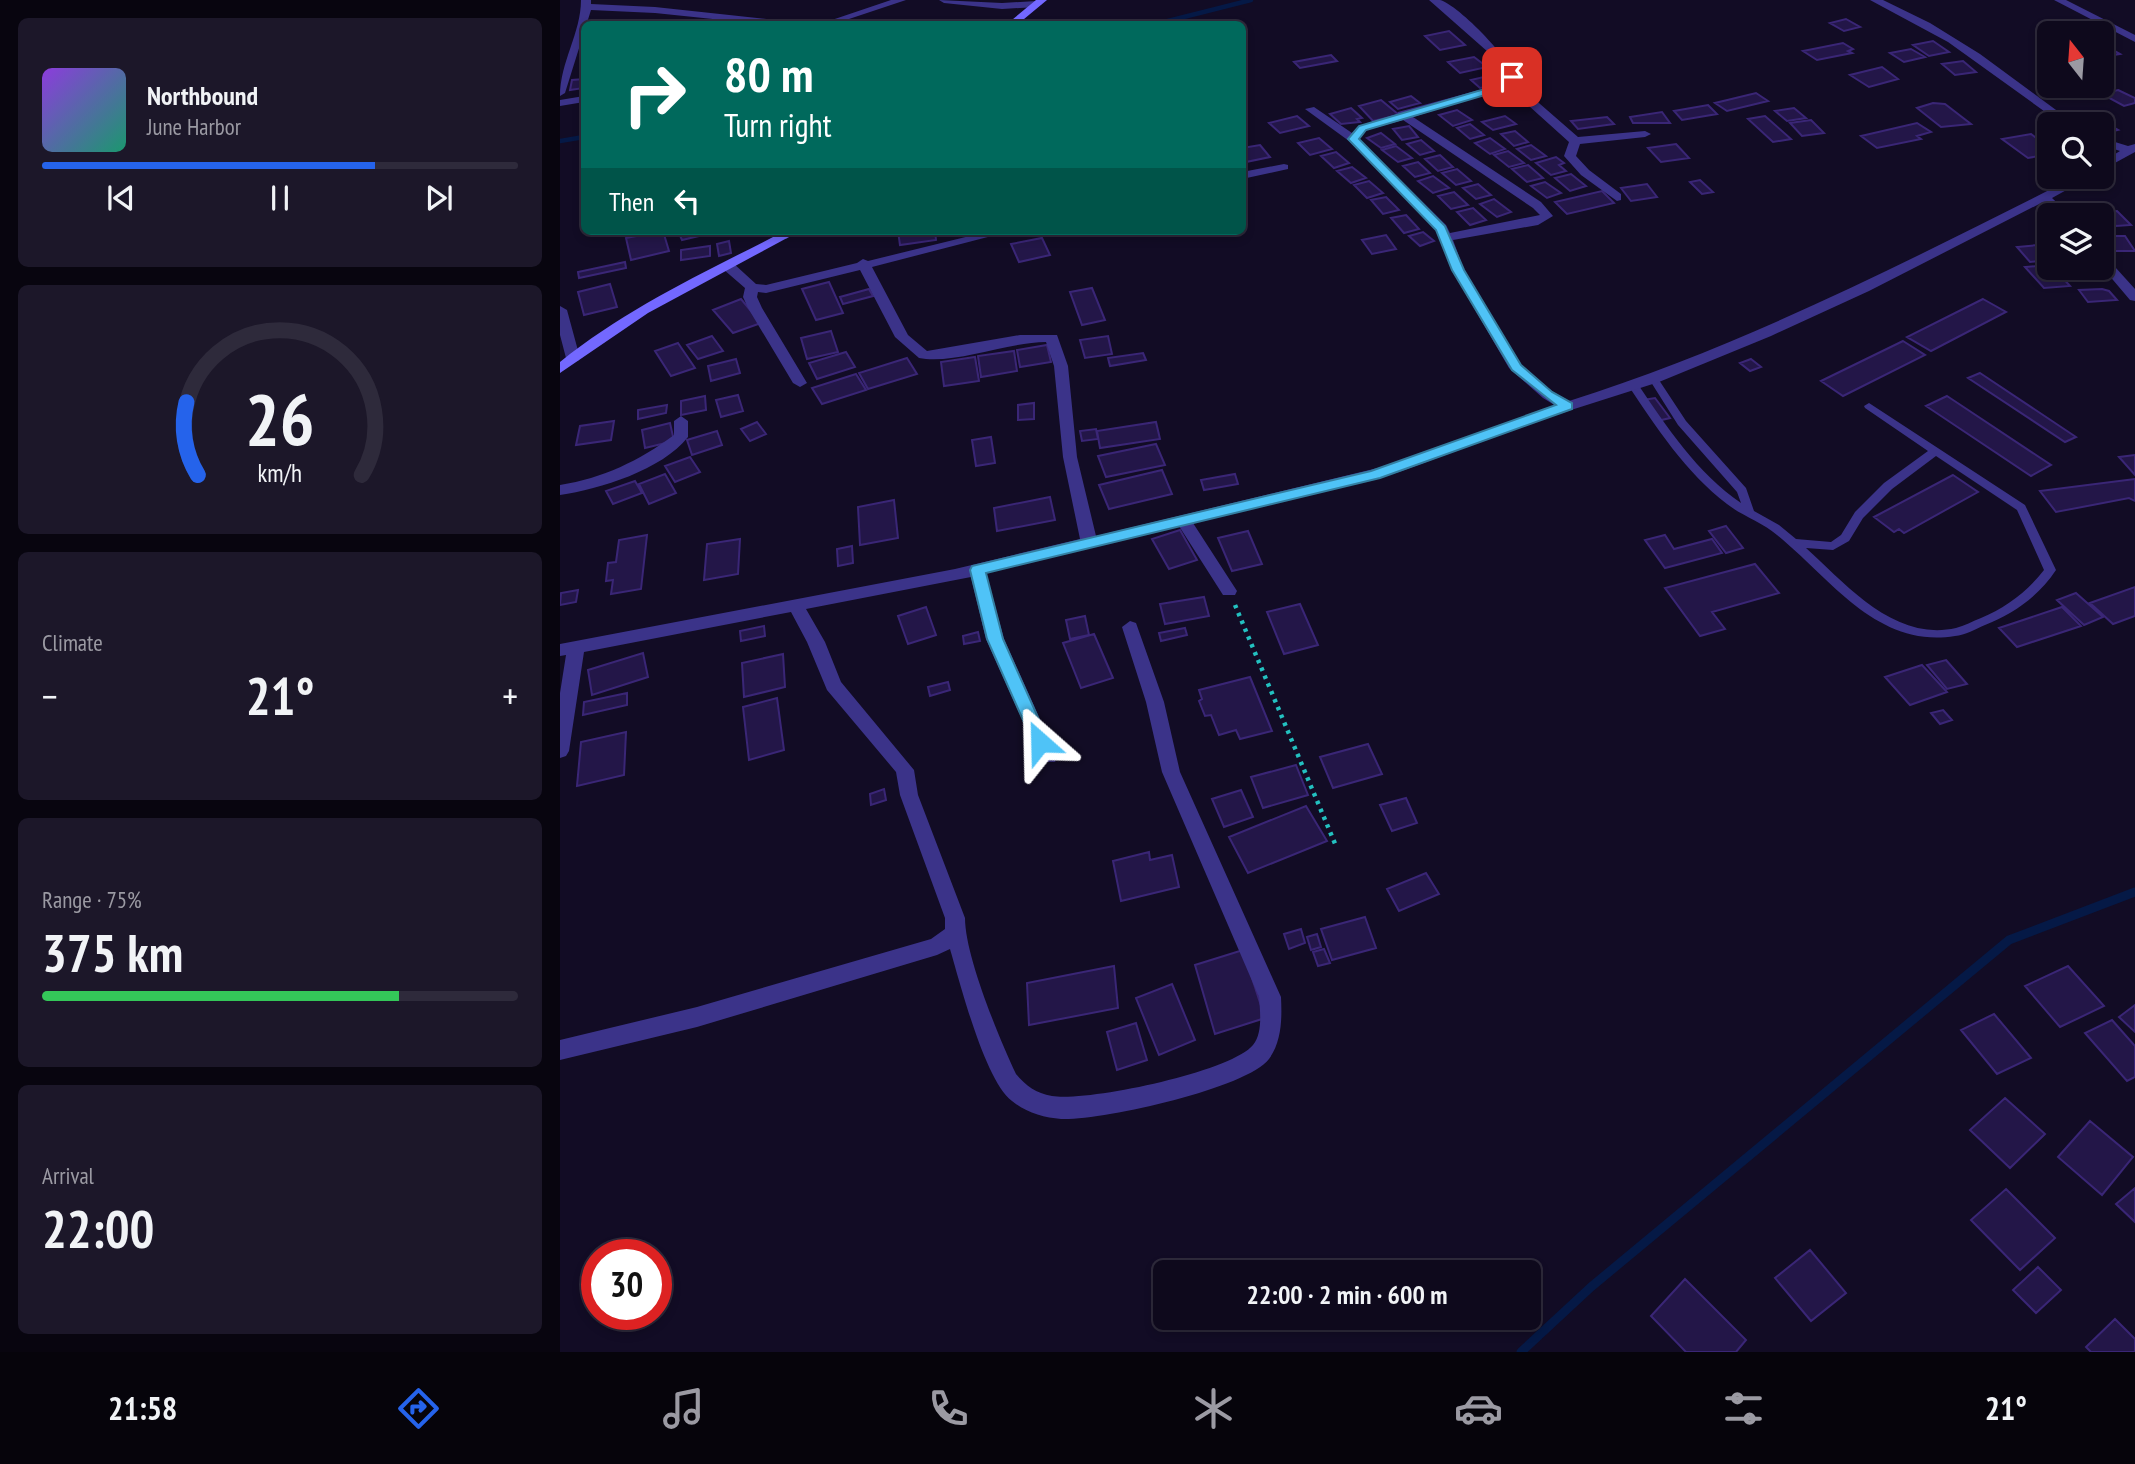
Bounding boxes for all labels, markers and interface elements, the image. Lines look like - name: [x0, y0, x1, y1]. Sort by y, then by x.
- north arrow: [2037, 21, 2114, 98]
- map controls: [2037, 21, 2114, 280]
- text: 80 m: [724, 42, 813, 106]
- pin: [1482, 47, 1542, 107]
- icon: right: [609, 49, 700, 140]
- icon: arrive: [1493, 58, 1531, 96]
- text: Northbound: [147, 79, 258, 112]
- text: Turn right: [724, 104, 832, 146]
- text: June Harbor: [147, 112, 241, 141]
- button: search: [2037, 112, 2114, 189]
- icon: previous: [102, 179, 140, 217]
- icon: pause: [261, 179, 299, 217]
- icon: next: [420, 179, 458, 217]
- icon: left: [668, 182, 706, 220]
- text: Then: [609, 185, 654, 218]
- button: layers: [2037, 203, 2114, 280]
- text: 26: [245, 372, 315, 466]
- text: km/h: [258, 457, 302, 489]
- text: Climate: [42, 628, 103, 657]
- text: 21°: [246, 662, 314, 729]
- text: −: [42, 671, 58, 720]
- text: +: [502, 671, 518, 720]
- position arrow: [1003, 705, 1077, 779]
- text: Range · 75%: [42, 885, 142, 914]
- text: 375 km: [42, 919, 183, 986]
- text: Arrival: [42, 1161, 94, 1190]
- text: 22:00: [42, 1195, 154, 1262]
- speed limit sign: 30: [581, 1239, 672, 1330]
- text: 22:00 · 2 min · 600 m: [1247, 1278, 1447, 1311]
- icon: directions: [394, 1384, 443, 1433]
- icon: music: [659, 1384, 708, 1433]
- icon: phone: [924, 1384, 973, 1433]
- icon: climate: [1189, 1384, 1238, 1433]
- icon: car: [1454, 1384, 1503, 1433]
- icon: filters: [1719, 1384, 1768, 1433]
- text: 21:58: [108, 1387, 177, 1429]
- text: 21°: [1985, 1387, 2027, 1429]

